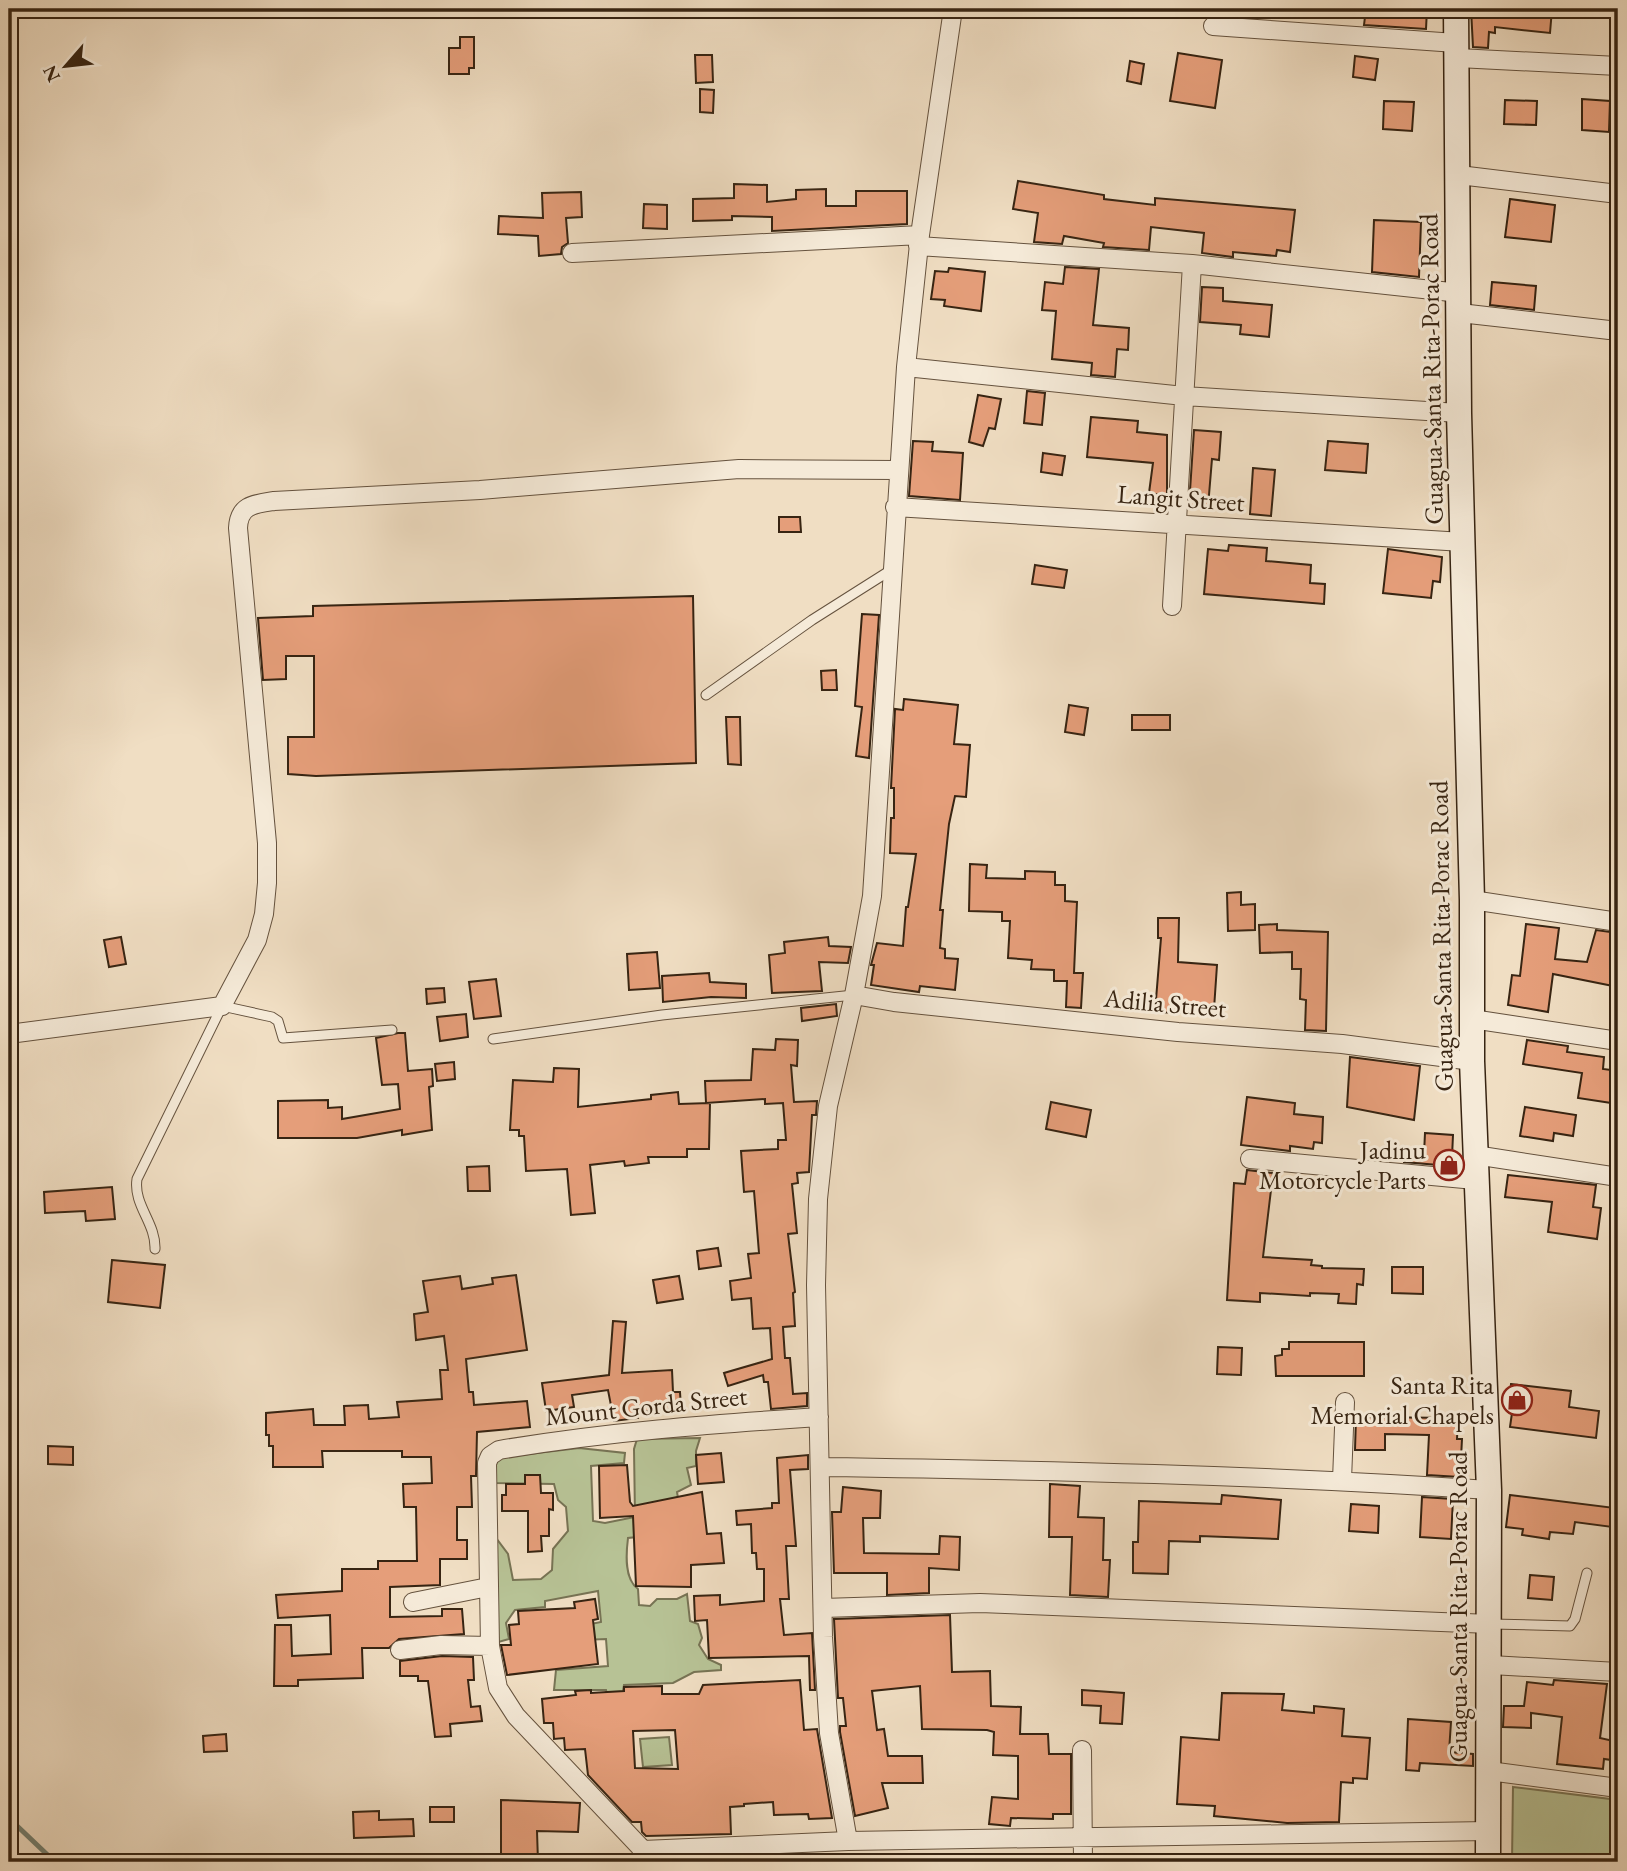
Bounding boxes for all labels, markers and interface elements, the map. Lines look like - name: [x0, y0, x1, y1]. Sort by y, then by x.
- north arrow: [32, 32, 102, 102]
- text: N: [36, 61, 66, 86]
- street label: Guagua-Santa Rita-Porac Road: [1411, 212, 1451, 525]
- street label: Langit Street: [1116, 477, 1246, 519]
- street label: Guagua-Santa Rita-Porac Road: [1421, 779, 1461, 1092]
- street label: Adilia Street: [1101, 981, 1228, 1025]
- place label: Jadinu Motorcycle Parts: [1259, 1133, 1426, 1197]
- shop icon: Jadinu Motorcycle Parts: [1432, 1148, 1466, 1182]
- place label: Santa Rita Memorial Chapels: [1310, 1368, 1495, 1432]
- street label: Mount Gorda Street: [543, 1378, 749, 1434]
- shop icon: Santa Rita Memorial Chapels: [1500, 1383, 1534, 1417]
- street label: Guagua-Santa Rita-Porac Road: [1441, 1451, 1475, 1763]

